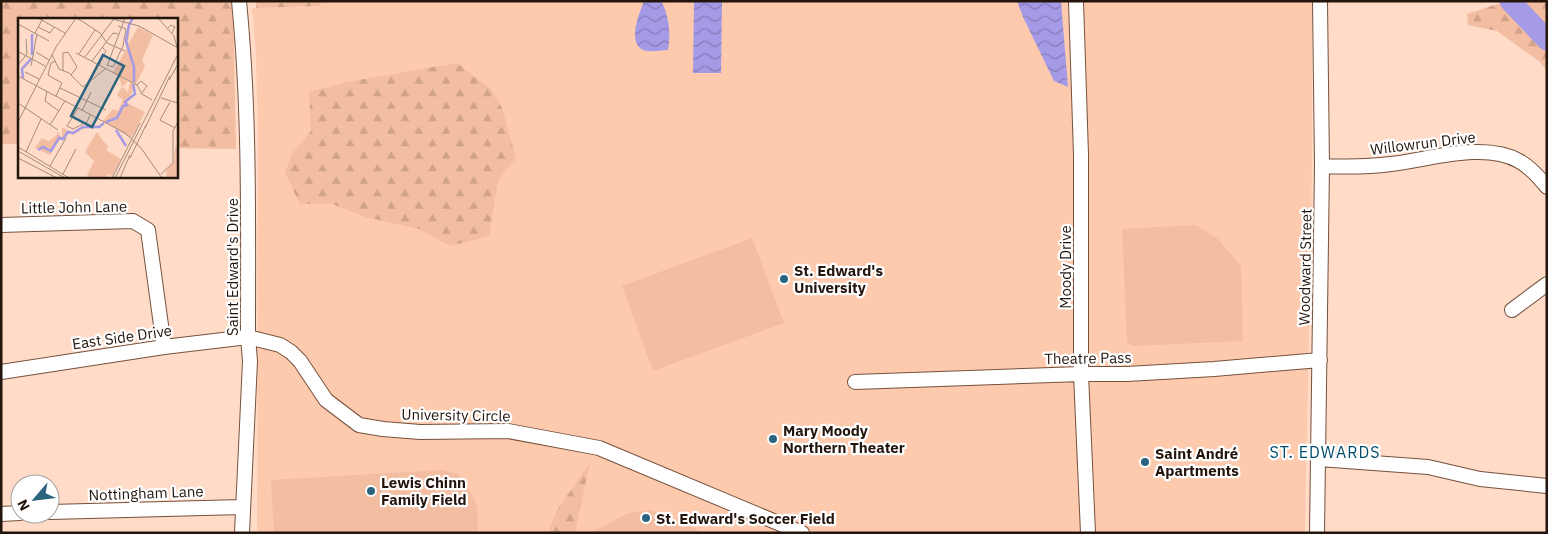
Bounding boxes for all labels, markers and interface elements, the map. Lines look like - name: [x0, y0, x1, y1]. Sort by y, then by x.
- inset map: [18, 18, 178, 178]
- street label: Willowrun Drive: [1369, 127, 1477, 159]
- street label: Little John Lane: [21, 197, 127, 217]
- street label: Saint Edward's Drive: [223, 198, 242, 336]
- street label: Woodward Street: [1294, 208, 1316, 326]
- street label: Moody Drive: [1056, 225, 1075, 309]
- place label: St. Edward's University: [794, 261, 883, 297]
- marker: St. Edward's University: [778, 273, 790, 285]
- street label: East Side Drive: [71, 321, 173, 353]
- street label: Theatre Pass: [1044, 348, 1132, 368]
- street label: University Circle: [401, 405, 511, 425]
- place label: Mary Moody Northern Theater: [783, 421, 905, 457]
- marker: Mary Moody Northern Theater: [767, 433, 779, 445]
- district label: ST. EDWARDS: [1270, 442, 1380, 462]
- place label: Saint André Apartments: [1155, 444, 1239, 480]
- marker: Saint André Apartments: [1139, 456, 1151, 468]
- place label: Lewis Chinn Family Field: [381, 473, 467, 509]
- north arrow: [10, 474, 60, 524]
- street label: Nottingham Lane: [88, 481, 204, 505]
- marker: Lewis Chinn Family Field: [365, 485, 377, 497]
- text: N: [13, 496, 34, 514]
- place label: St. Edward's Soccer Field: [656, 509, 835, 528]
- marker: St. Edward's Soccer Field: [640, 512, 652, 524]

